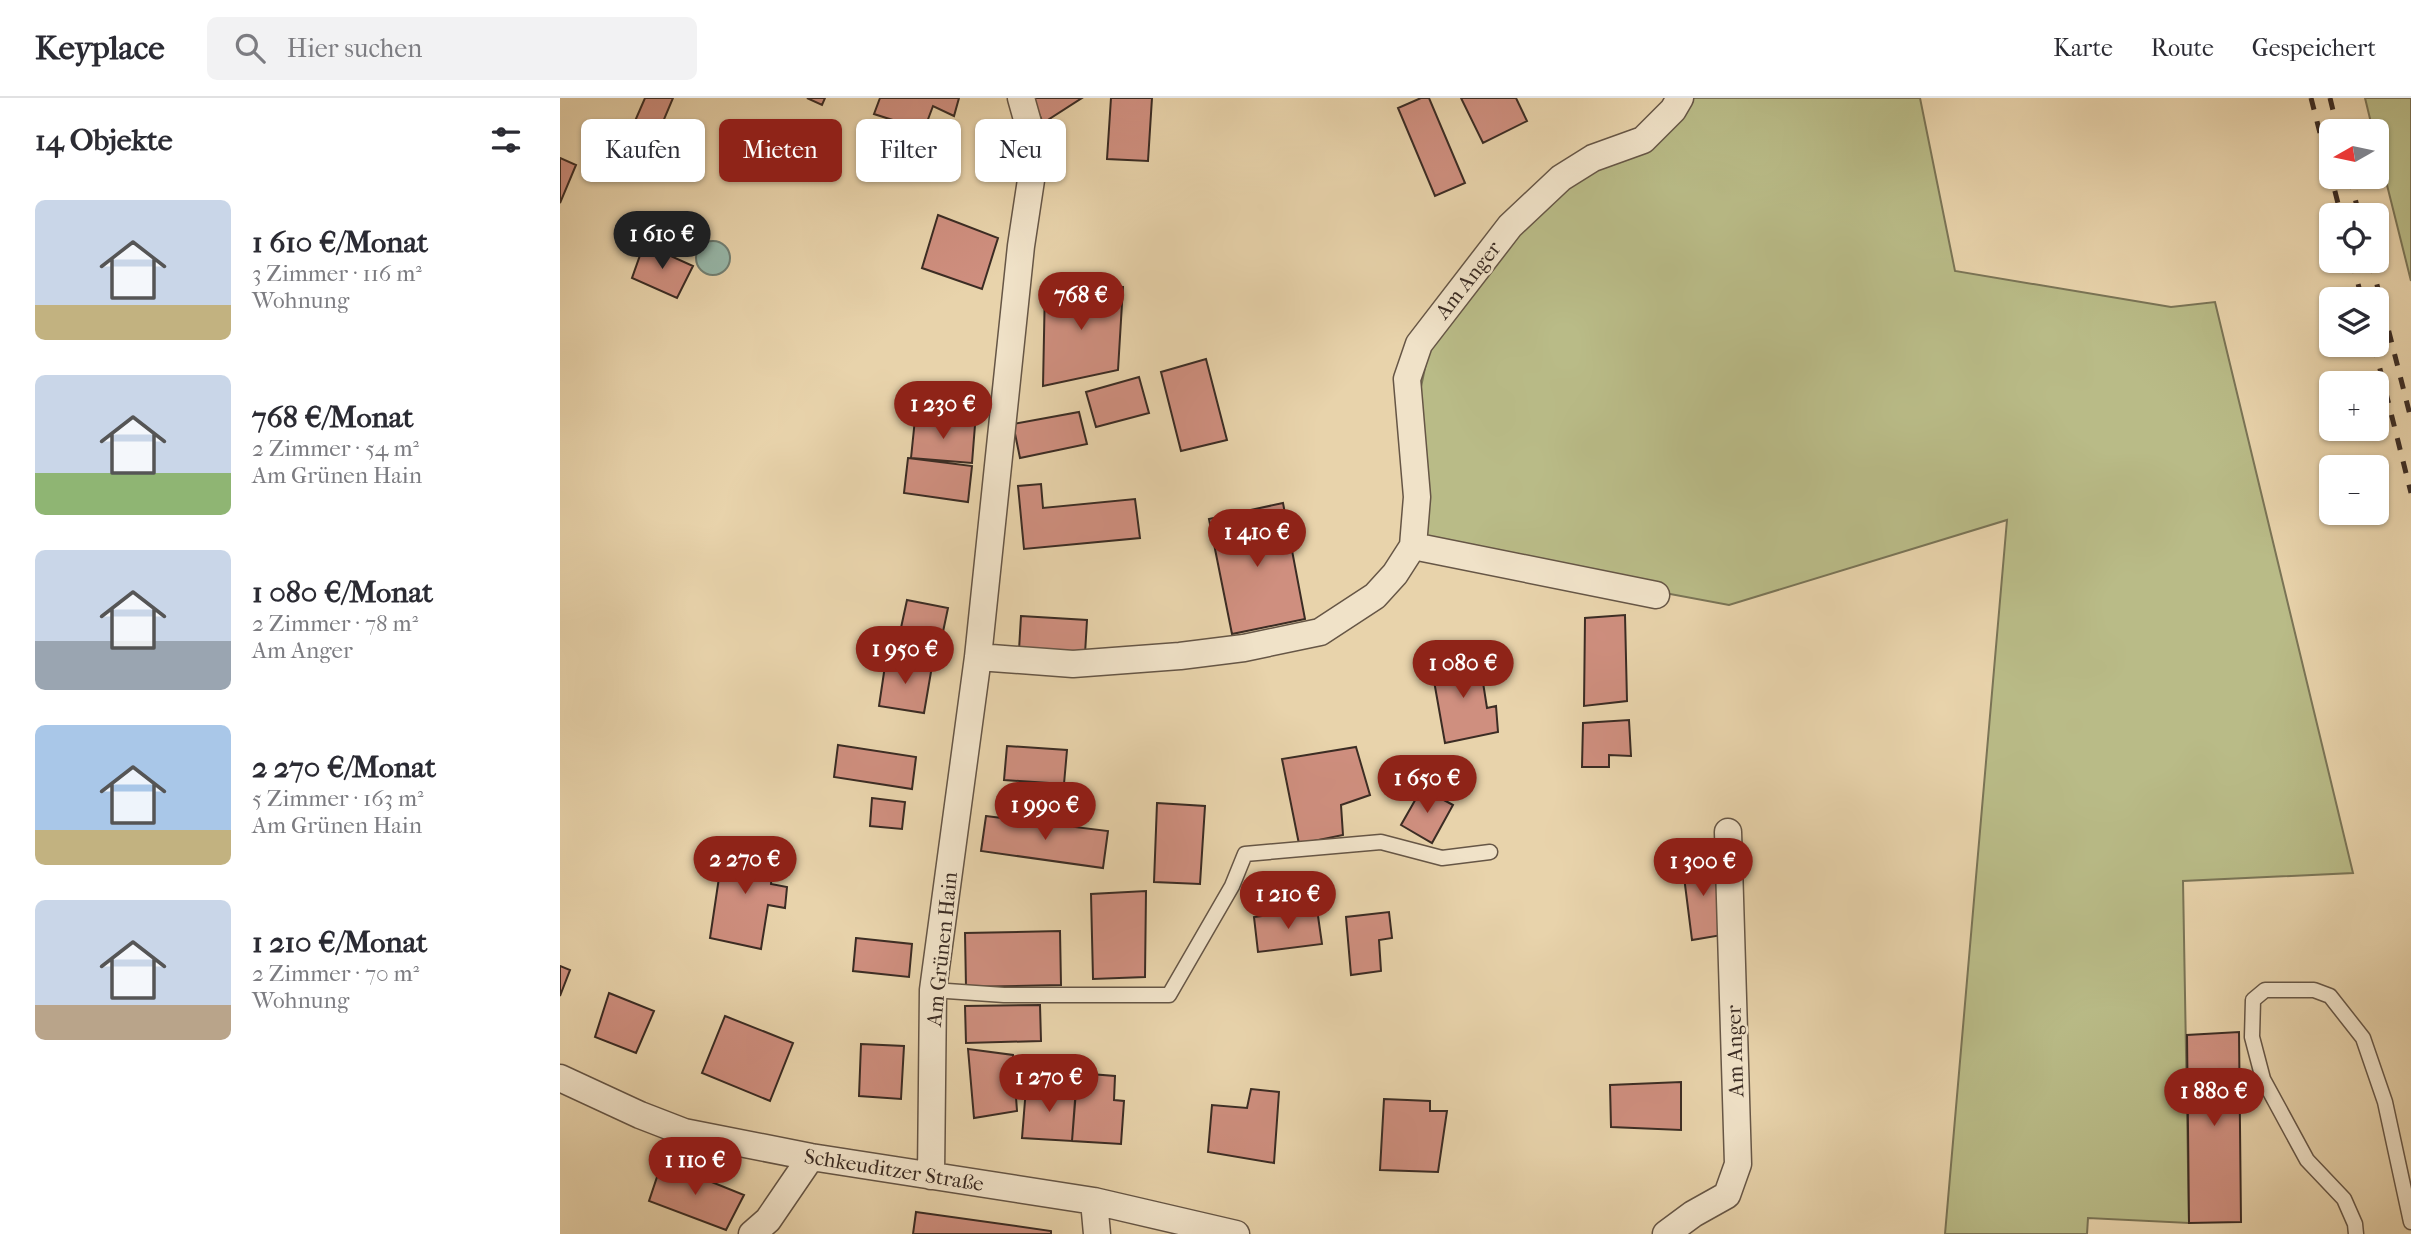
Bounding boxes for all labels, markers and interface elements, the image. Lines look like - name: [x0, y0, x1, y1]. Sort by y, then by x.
- search box: [207, 17, 697, 80]
- text: Keyplace: [35, 29, 165, 68]
- icon: search: [231, 29, 269, 67]
- text: Hier suchen: [287, 33, 422, 64]
- text: Karte: [2053, 34, 2113, 62]
- text: Route: [2151, 34, 2214, 62]
- text: Gespeichert: [2252, 34, 2376, 62]
- chip: Kaufen: [581, 119, 705, 182]
- chip: Mieten: [719, 119, 842, 182]
- chip: Filter: [856, 119, 961, 182]
- chip: Neu: [975, 119, 1066, 182]
- north arrow: [2319, 119, 2389, 189]
- map controls: [2319, 119, 2389, 525]
- icon: filters: [487, 121, 525, 159]
- text: 14 Objekte: [35, 123, 173, 158]
- button: locate: [2319, 203, 2389, 273]
- pin: 1 610 €: [597, 212, 727, 271]
- text: 1 610 €: [630, 220, 694, 247]
- text: 1 610 €/Monat: [252, 225, 428, 260]
- icon: home: [91, 228, 175, 312]
- street label: Am Anger: [1430, 236, 1506, 324]
- text: 3 Zimmer · 116 m²: [252, 260, 422, 287]
- pin: 768 €: [1032, 272, 1130, 332]
- text: 768 €: [1054, 281, 1108, 308]
- text: Wohnung: [252, 287, 349, 314]
- button: layers: [2319, 287, 2389, 357]
- button: +: [2319, 371, 2389, 441]
- pin: 1 230 €: [878, 382, 1008, 441]
- text: 1 230 €: [910, 390, 976, 417]
- text: 768 €/Monat: [252, 400, 413, 435]
- icon: home: [91, 403, 175, 487]
- text: 2 Zimmer · 54 m²: [252, 435, 419, 462]
- button: −: [2319, 455, 2389, 525]
- text: Am Grünen Hain: [252, 462, 422, 489]
- pin: 1 410 €: [1192, 510, 1322, 569]
- text: 1 410 €: [1224, 518, 1290, 545]
- text: 1 080 €/Monat: [252, 575, 433, 610]
- icon: home: [91, 578, 175, 662]
- text: 2 Zimmer · 78 m²: [252, 610, 418, 637]
- pin: 1 950 €: [840, 626, 970, 686]
- text: 1 950 €: [872, 635, 938, 662]
- text: Am Anger: [252, 637, 353, 664]
- pin: 1 080 €: [1398, 640, 1528, 700]
- text: 1 080 €: [1429, 649, 1497, 676]
- text: 2 270 €/Monat: [252, 750, 436, 785]
- icon: home: [91, 753, 175, 837]
- pin: 1 650 €: [1362, 756, 1492, 815]
- text: 1 650 €: [1394, 764, 1460, 791]
- pin: 1 990 €: [980, 782, 1110, 842]
- text: 5 Zimmer · 163 m²: [252, 785, 424, 812]
- text: 1 990 €: [1011, 791, 1079, 818]
- text: Am Grünen Hain: [252, 812, 422, 839]
- pin: 2 270 €: [680, 836, 810, 896]
- pin: 1 300 €: [1638, 838, 1768, 898]
- text: 2 270 €: [710, 845, 780, 872]
- text: 1 300 €: [1670, 847, 1736, 874]
- street label: Am Grünen Hain: [922, 871, 962, 1028]
- pin: 1 210 €: [1223, 872, 1353, 931]
- text: 1 210 €: [1256, 880, 1320, 907]
- text: 1 210 €/Monat: [252, 925, 427, 960]
- icon: home: [91, 928, 175, 1012]
- text: 2 Zimmer · 70 m²: [252, 960, 419, 987]
- text: Wohnung: [252, 987, 349, 1014]
- street label: Am Anger: [1721, 1005, 1749, 1098]
- pin: 1 270 €: [984, 1054, 1114, 1114]
- text: 1 270 €: [1015, 1063, 1083, 1090]
- pin: 1 880 €: [2149, 1068, 2279, 1128]
- text: 1 880 €: [2180, 1077, 2248, 1104]
- pin: 1 110 €: [630, 1138, 760, 1197]
- street label: Schkeuditzer Straße: [803, 1144, 985, 1196]
- text: 1 110 €: [665, 1146, 725, 1173]

